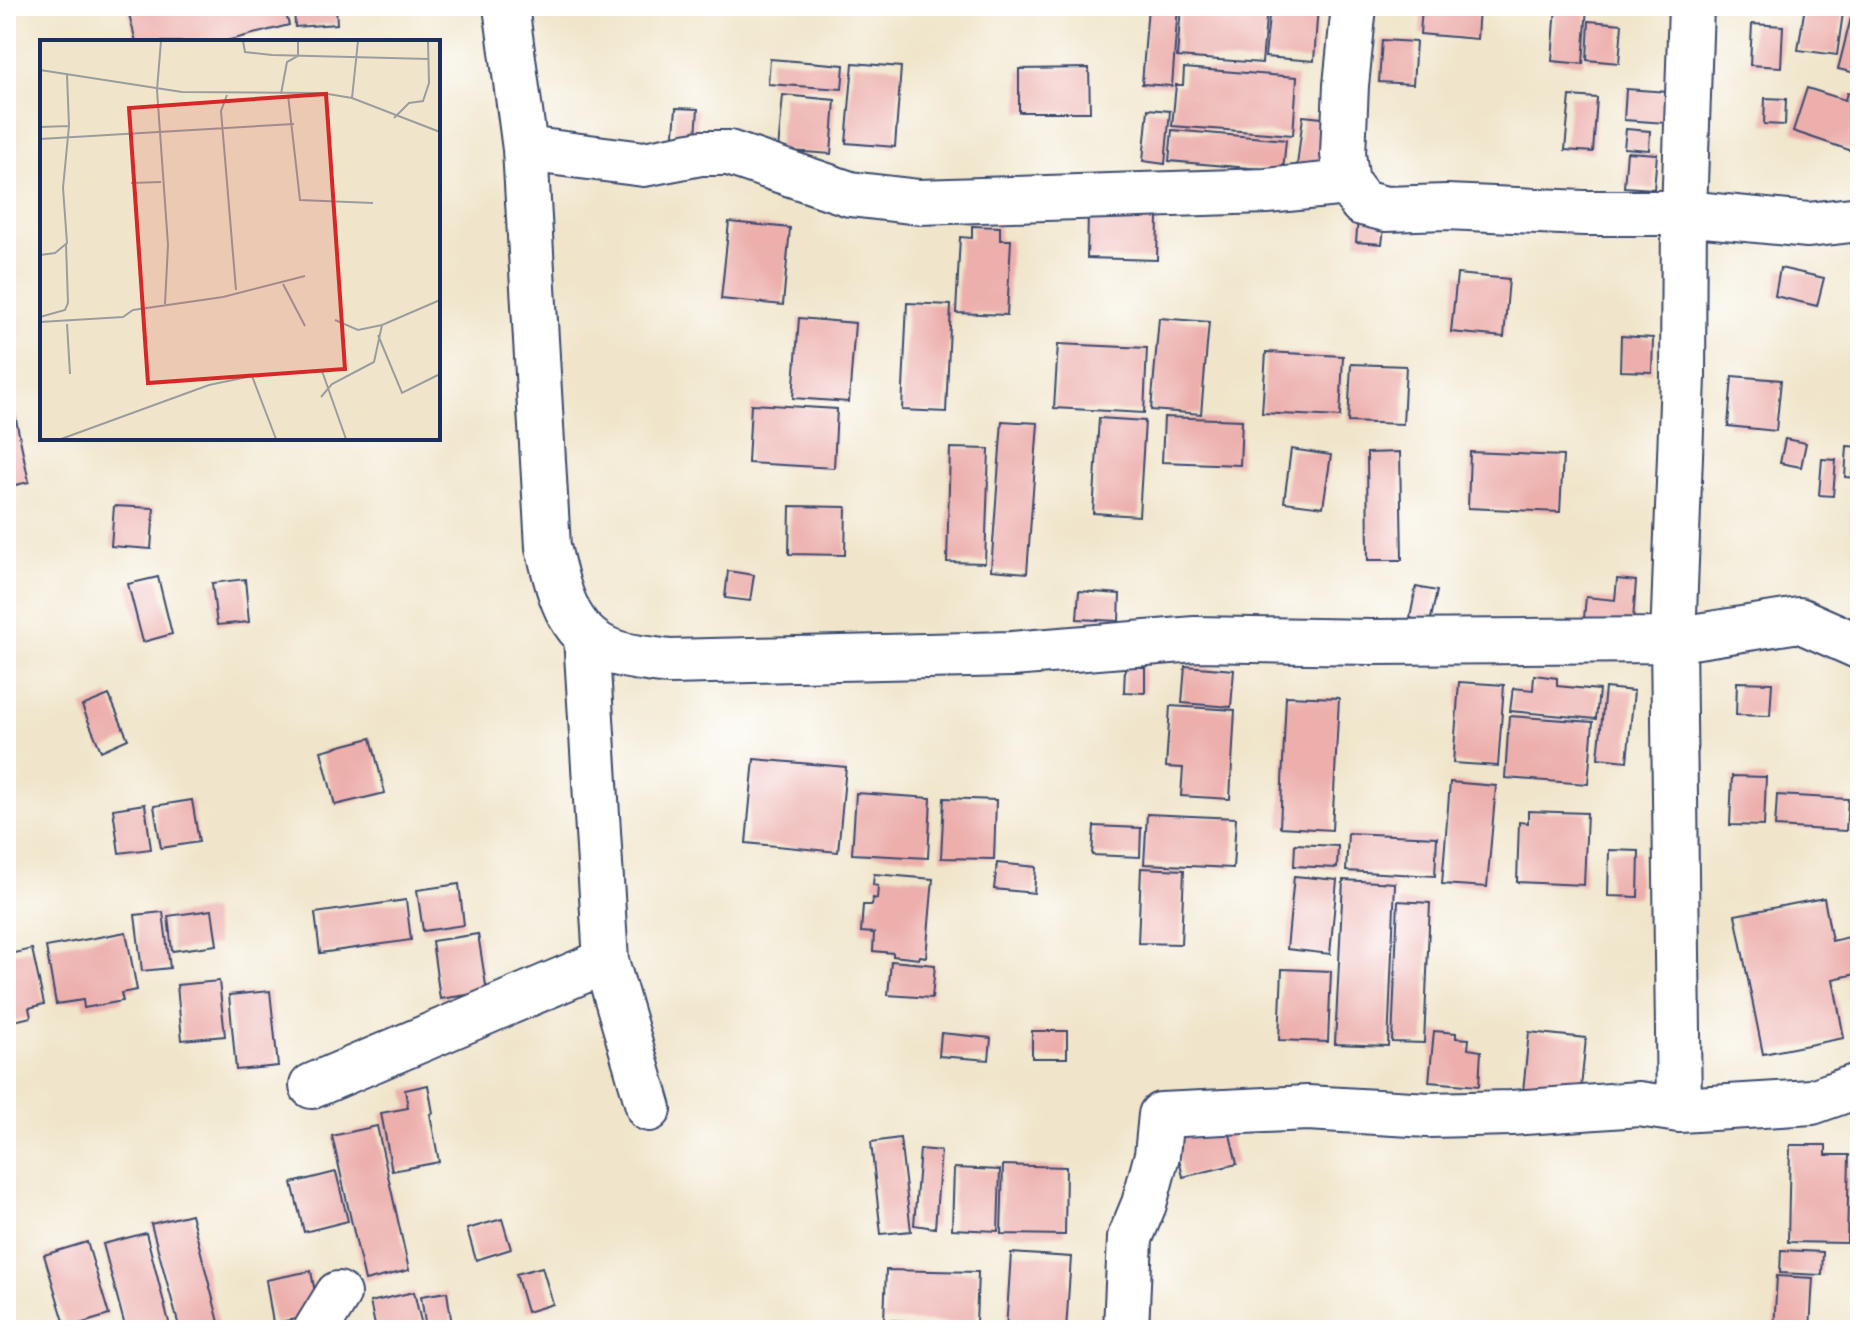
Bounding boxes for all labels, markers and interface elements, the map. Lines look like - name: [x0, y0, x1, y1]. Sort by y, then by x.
- inset map: [40, 40, 440, 440]

